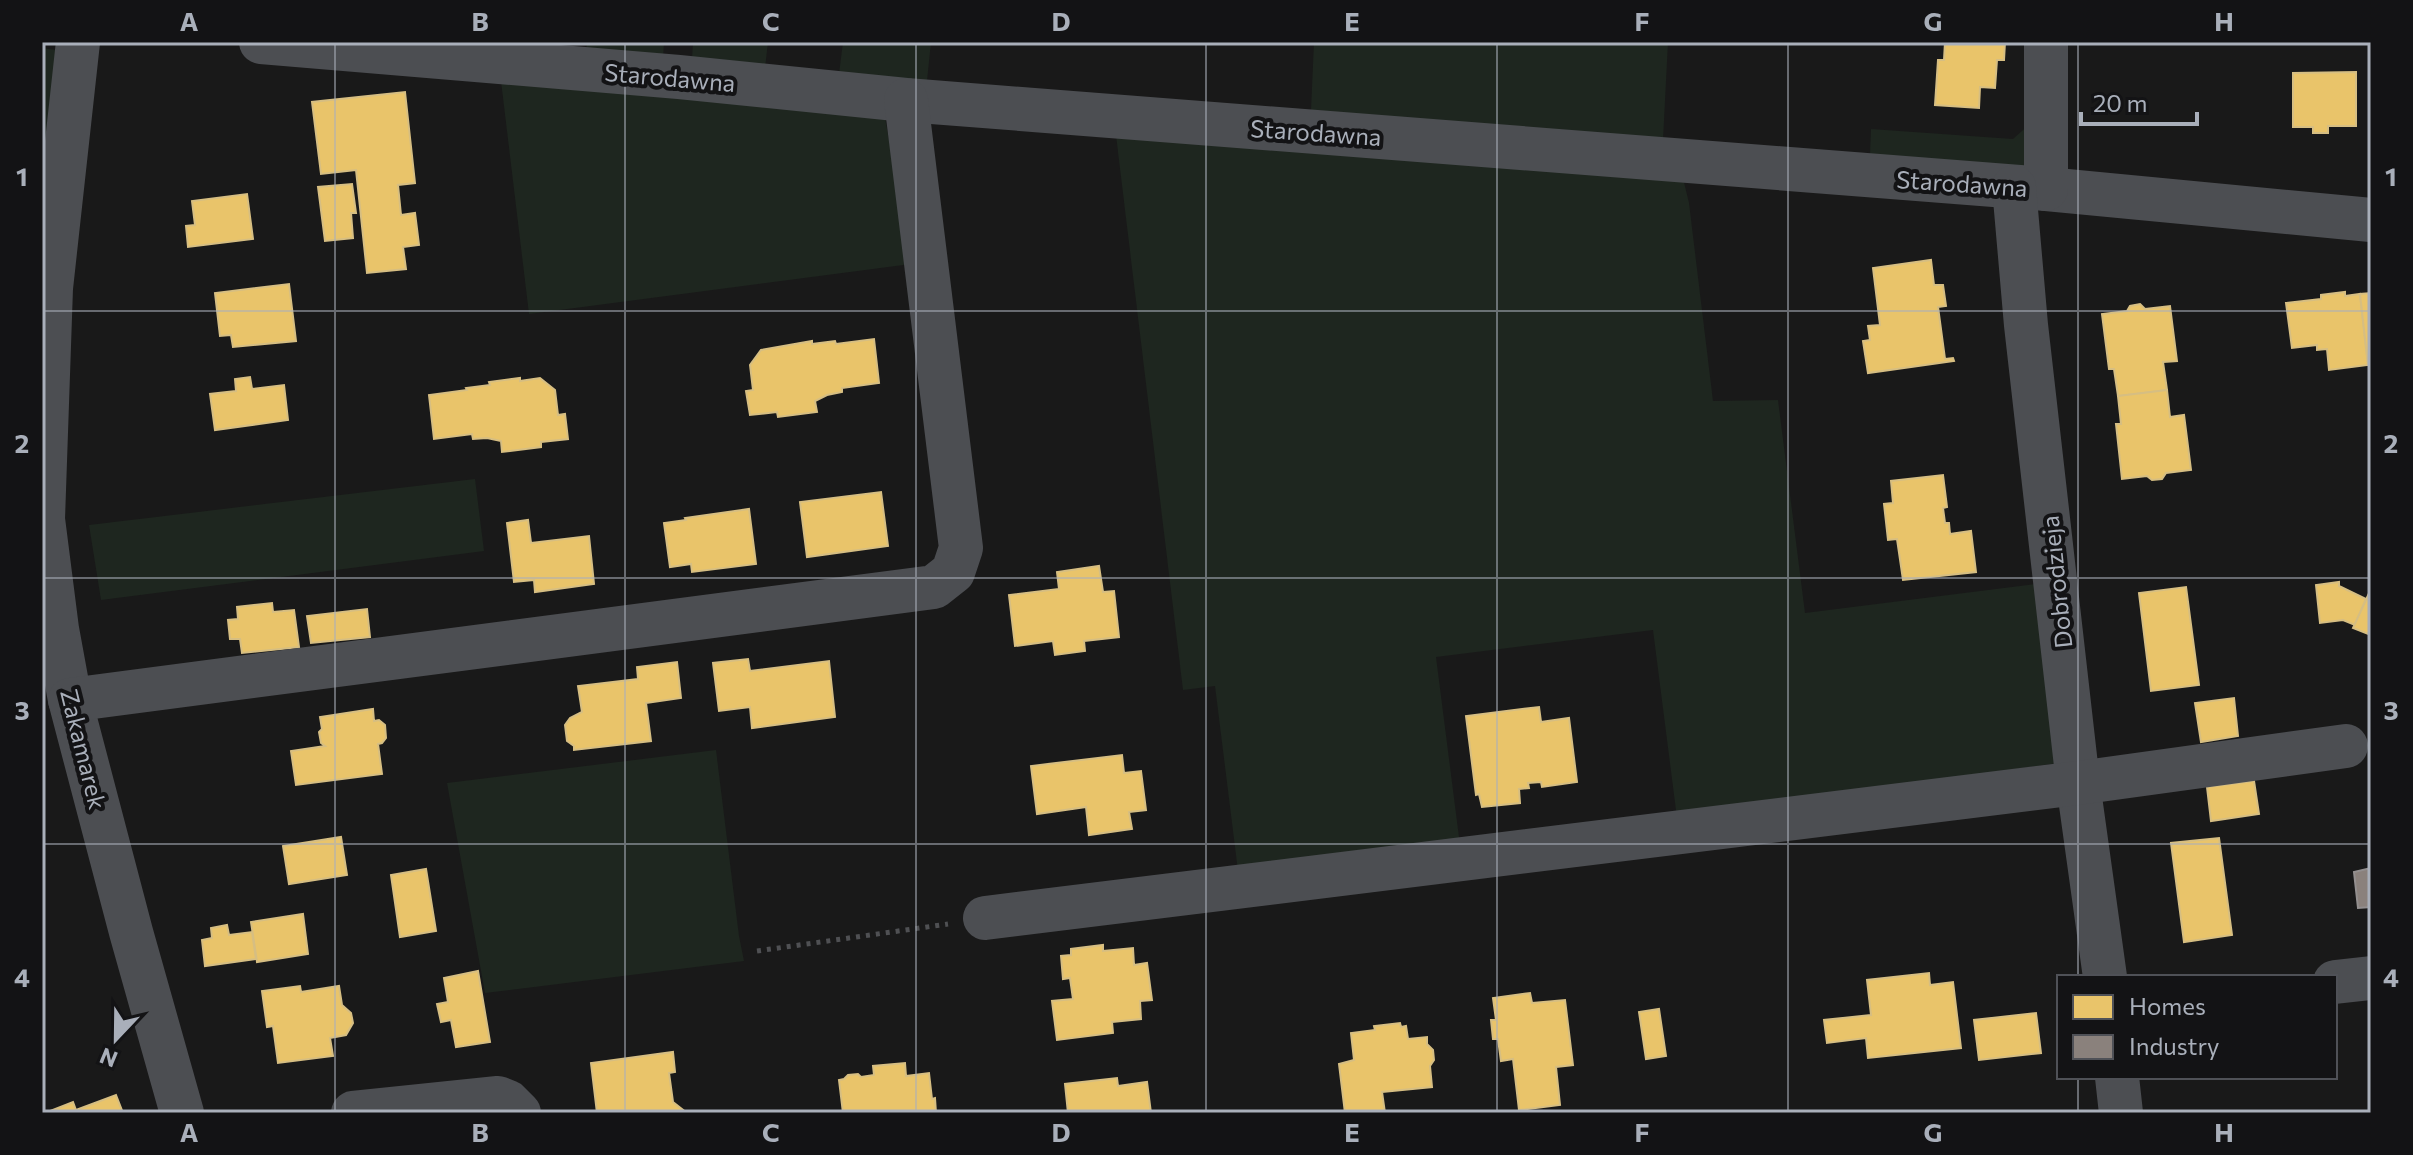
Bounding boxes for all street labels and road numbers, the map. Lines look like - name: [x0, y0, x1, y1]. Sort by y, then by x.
- street label: Starodawna: [603, 57, 737, 97]
- street label: Starodawna: [1249, 113, 1383, 151]
- street label: Starodawna: [1895, 164, 2029, 202]
- street label: Dobrodzieja: [2035, 514, 2077, 650]
- street label: Zakamarek: [55, 686, 113, 812]

